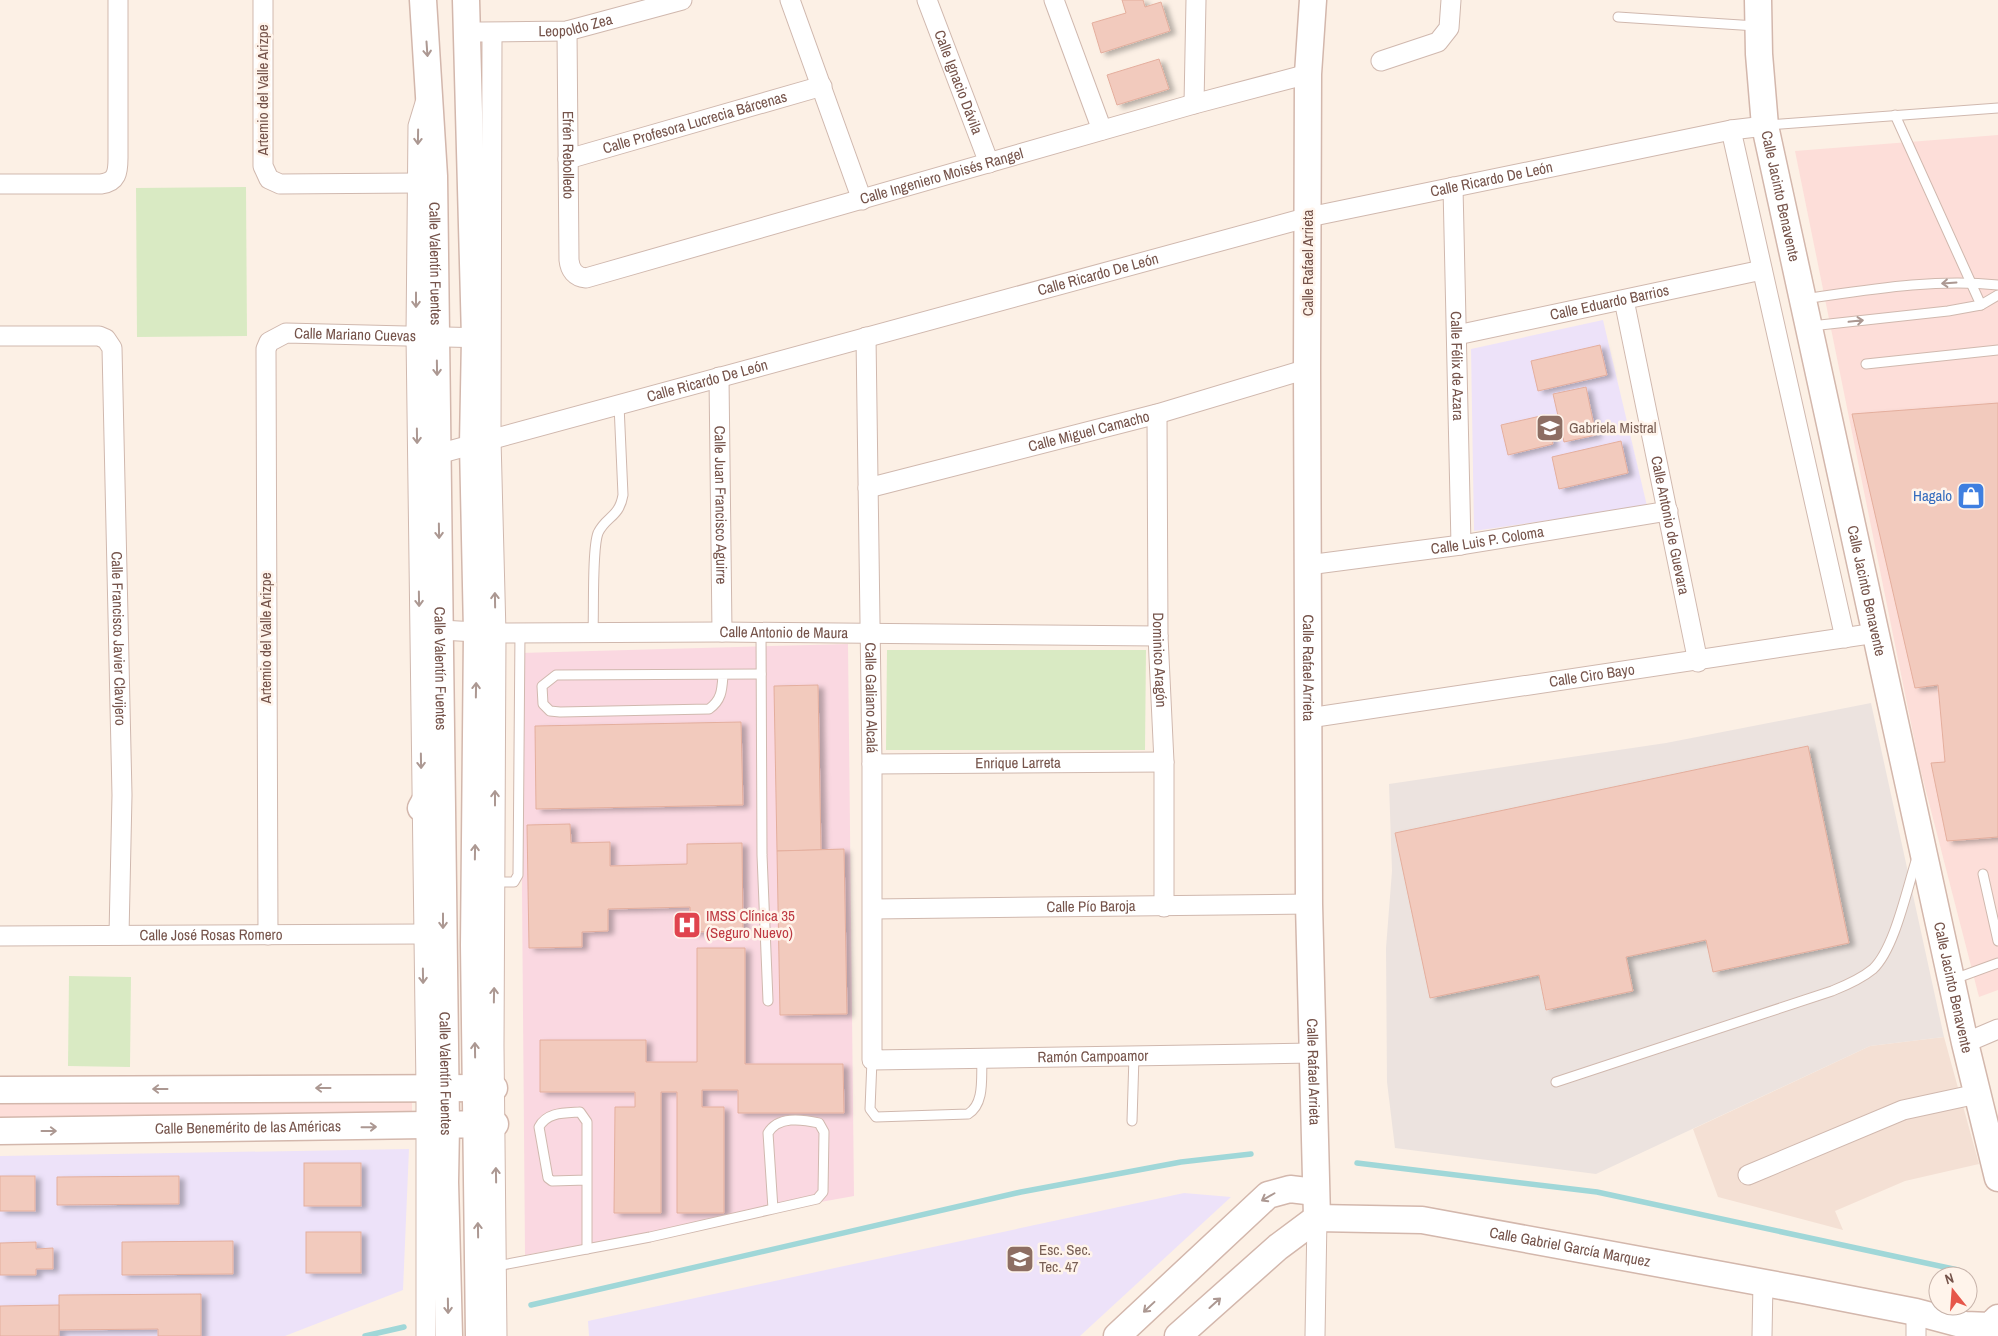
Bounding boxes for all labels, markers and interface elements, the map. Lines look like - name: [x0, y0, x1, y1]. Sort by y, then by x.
- street label: Leopoldo Zea: [538, 8, 615, 41]
- street label: Artemio del Valle Arizpe: [252, 24, 273, 157]
- street label: Calle Ignacio Dávila: [929, 27, 988, 137]
- one-way arrow: [422, 40, 431, 56]
- street label: Calle Profesora Lucrecia Bárcenas: [600, 86, 789, 159]
- street label: Efrén Rebolledo: [558, 111, 579, 199]
- one-way arrow: [413, 129, 422, 145]
- street label: Calle Jacinto Benavente: [1756, 129, 1805, 264]
- street label: Calle Ingeniero Moisés Rangel: [857, 142, 1026, 209]
- street label: Calle Ricardo De León: [1428, 156, 1554, 202]
- street label: Calle Valentín Fuentes: [424, 202, 447, 326]
- street label: Calle Rafael Arrieta: [1297, 210, 1318, 316]
- street label: Calle Ricardo De León: [1035, 247, 1161, 300]
- street label: Calle Eduardo Barrios: [1548, 279, 1671, 325]
- one-way arrow: [1942, 279, 1958, 288]
- one-way arrow: [411, 291, 421, 307]
- street label: Calle Félix de Azara: [1446, 311, 1469, 421]
- one-way arrow: [1848, 316, 1864, 326]
- street label: Calle Mariano Cuevas: [294, 322, 416, 346]
- street label: Calle Ricardo De León: [644, 354, 770, 407]
- one-way arrow: [432, 360, 442, 376]
- street label: Calle Miguel Camacho: [1026, 405, 1152, 457]
- school or university icon: Gabriela Mistral: [1535, 413, 1565, 443]
- place label: Gabriela Mistral: [1569, 417, 1657, 438]
- street label: Calle Juan Francisco Aguirre: [710, 425, 732, 585]
- one-way arrow: [412, 428, 422, 444]
- street label: Calle Antonio de Guevara: [1646, 454, 1695, 597]
- shop icon: Hagalo: [1956, 481, 1986, 511]
- place label: Hagalo: [1913, 485, 1952, 506]
- street label: Calle Luis P. Coloma: [1430, 521, 1545, 559]
- one-way arrow: [434, 522, 444, 539]
- street label: Calle Jacinto Benavente: [1842, 523, 1891, 658]
- street label: Calle Francisco Javier Clavijero: [107, 551, 131, 726]
- street label: Artemio del Valle Arizpe: [255, 572, 276, 705]
- one-way arrow: [414, 590, 424, 606]
- one-way arrow: [490, 593, 500, 609]
- street label: Calle Valentín Fuentes: [429, 607, 452, 731]
- street label: Dominico Aragón: [1148, 612, 1172, 708]
- street label: Calle Rafael Arrieta: [1298, 614, 1319, 721]
- street label: Calle Antonio de Maura: [719, 621, 848, 643]
- street label: Calle Galiano Alcalá: [860, 642, 883, 754]
- street label: Calle Ciro Bayo: [1548, 658, 1636, 692]
- one-way arrow: [472, 682, 481, 698]
- one-way arrow: [416, 752, 426, 769]
- street label: Enrique Larreta: [975, 752, 1061, 773]
- one-way arrow: [490, 790, 500, 806]
- one-way arrow: [470, 844, 480, 860]
- street label: Calle Pío Baroja: [1046, 895, 1136, 917]
- place label: IMSS Clínica 35 (Seguro Nuevo): [706, 905, 795, 943]
- hospital icon: IMSS Clínica 35 (Seguro Nuevo): [672, 910, 702, 940]
- one-way arrow: [438, 912, 448, 929]
- street label: Calle Jacinto Benavente: [1929, 920, 1978, 1055]
- street label: Calle José Rosas Romero: [139, 924, 283, 945]
- one-way arrow: [419, 968, 428, 984]
- one-way arrow: [489, 988, 499, 1004]
- street label: Calle Valentín Fuentes: [435, 1012, 457, 1136]
- street label: Calle Rafael Arrieta: [1302, 1018, 1326, 1126]
- one-way arrow: [470, 1042, 480, 1058]
- street label: Ramón Campoamor: [1037, 1045, 1148, 1067]
- one-way arrow: [315, 1083, 332, 1093]
- one-way arrow: [153, 1084, 169, 1094]
- street label: Calle Benemérito de las Américas: [155, 1115, 341, 1139]
- one-way arrow: [360, 1122, 376, 1132]
- one-way arrow: [40, 1126, 56, 1135]
- one-way arrow: [491, 1168, 501, 1184]
- one-way arrow: [1261, 1192, 1275, 1203]
- one-way arrow: [473, 1222, 482, 1238]
- street label: Calle Gabriel García Marquez: [1488, 1222, 1652, 1272]
- place label: Esc. Sec. Tec. 47: [1039, 1239, 1091, 1277]
- school or university icon: Esc. Sec. Tec. 47: [1005, 1244, 1035, 1274]
- north arrow: [1928, 1266, 1978, 1316]
- text: N: [1943, 1269, 1956, 1288]
- one-way arrow: [444, 1298, 453, 1314]
- one-way arrow: [1208, 1298, 1221, 1309]
- one-way arrow: [1142, 1301, 1155, 1313]

